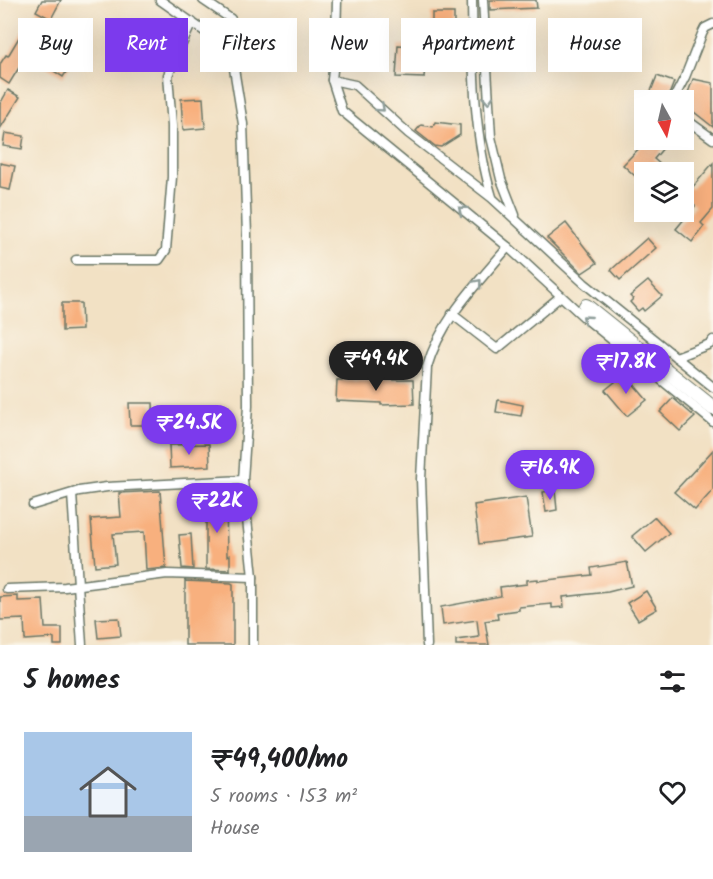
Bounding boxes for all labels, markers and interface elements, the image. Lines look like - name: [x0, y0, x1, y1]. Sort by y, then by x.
- chip: Buy: [18, 18, 93, 72]
- chip: Rent: [105, 18, 188, 72]
- chip: Filters: [200, 18, 297, 72]
- chip: New: [309, 18, 389, 72]
- chip: Apartment: [401, 18, 536, 72]
- chip: House: [548, 18, 642, 72]
- north arrow: [634, 90, 694, 150]
- map controls: [634, 90, 694, 222]
- one-way arrow: [482, 96, 495, 105]
- one-way arrow: [374, 101, 385, 112]
- button: layers: [634, 162, 694, 222]
- one-way arrow: [458, 206, 469, 217]
- one-way arrow: [470, 279, 481, 290]
- one-way arrow: [582, 315, 593, 326]
- pin: ₹49.4K: [327, 341, 425, 392]
- text: ₹49.4K: [343, 344, 409, 376]
- pin: ₹17.8K: [577, 344, 675, 395]
- text: ₹17.8K: [595, 347, 657, 379]
- pin: ₹24.5K: [140, 405, 238, 456]
- text: ₹24.5K: [156, 408, 222, 440]
- pin: ₹16.9K: [501, 450, 599, 501]
- text: ₹16.9K: [519, 453, 581, 485]
- pin: ₹22K: [181, 483, 253, 534]
- text: ₹22K: [191, 486, 243, 518]
- text: 5 homes: [24, 660, 120, 702]
- icon: filters: [656, 665, 689, 698]
- text: ₹49,400/mo: [210, 739, 348, 781]
- icon: home: [72, 756, 144, 828]
- icon: heart: [656, 776, 689, 809]
- text: 5 rooms · 153 m²: [210, 781, 357, 813]
- text: House: [210, 813, 260, 845]

